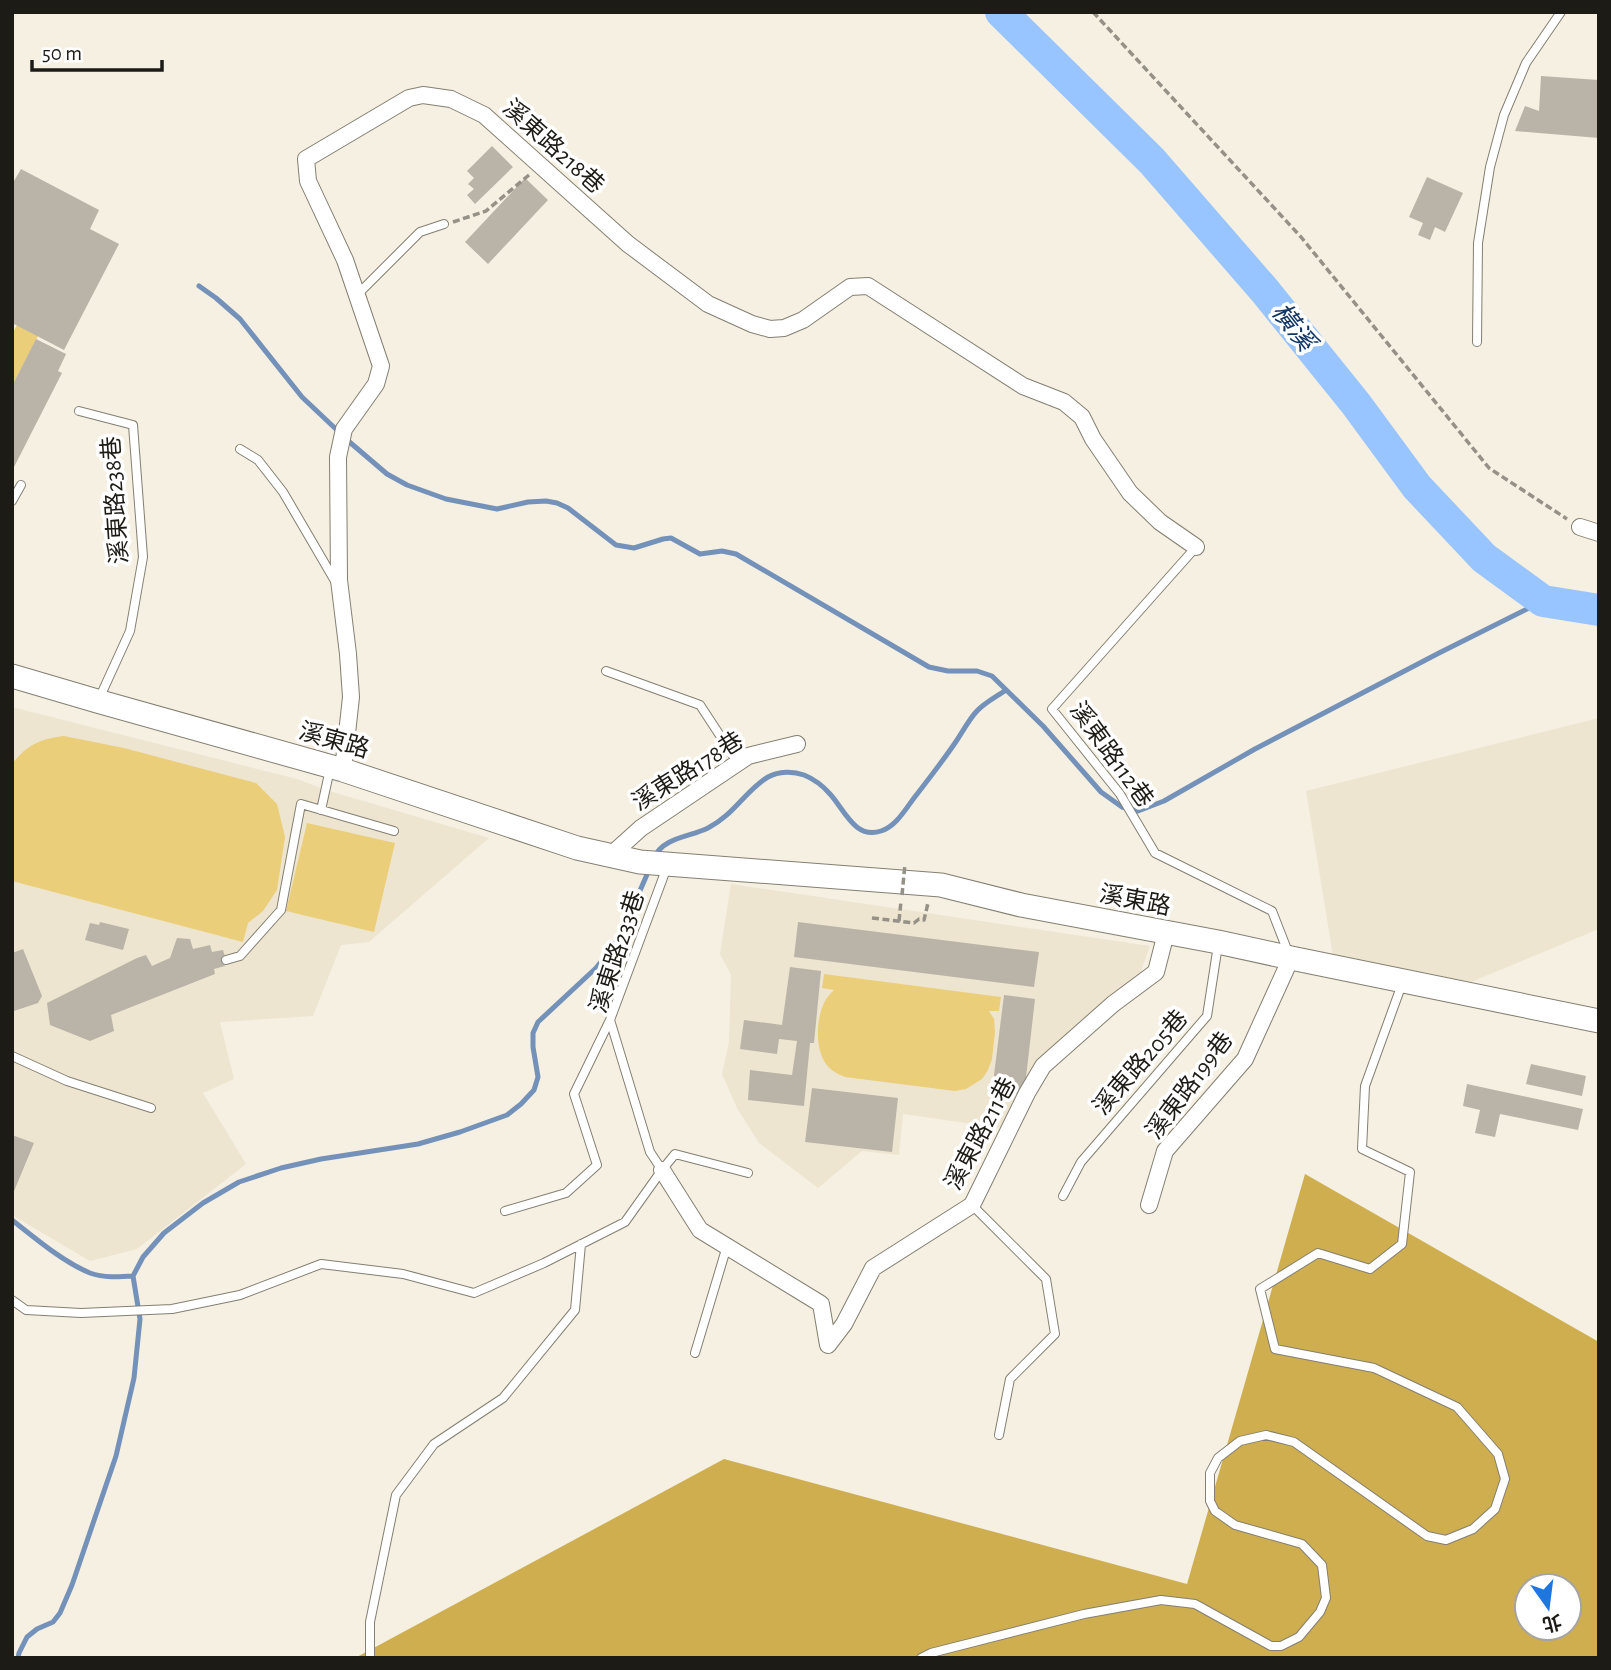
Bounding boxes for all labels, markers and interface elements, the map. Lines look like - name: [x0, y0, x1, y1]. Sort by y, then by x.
- scale bar: [32, 28, 161, 72]
- text: 50 m: [42, 43, 82, 64]
- street label: 溪東路218巷: [498, 94, 609, 198]
- water label: 橫溪: [1267, 298, 1322, 359]
- street label: 溪東路238巷: [98, 435, 132, 565]
- street label: 溪東路112巷: [1065, 697, 1159, 812]
- street label: 溪東路: [296, 718, 372, 762]
- street label: 溪東路178巷: [627, 727, 748, 815]
- street label: 溪東路: [1097, 880, 1173, 920]
- street label: 溪東路233巷: [585, 887, 649, 1016]
- street label: 溪東路205巷: [1088, 1005, 1193, 1120]
- street label: 溪東路199巷: [1141, 1027, 1238, 1144]
- street label: 溪東路211巷: [940, 1073, 1021, 1194]
- north arrow: [1513, 1572, 1583, 1642]
- text: 北: [1540, 1611, 1564, 1635]

